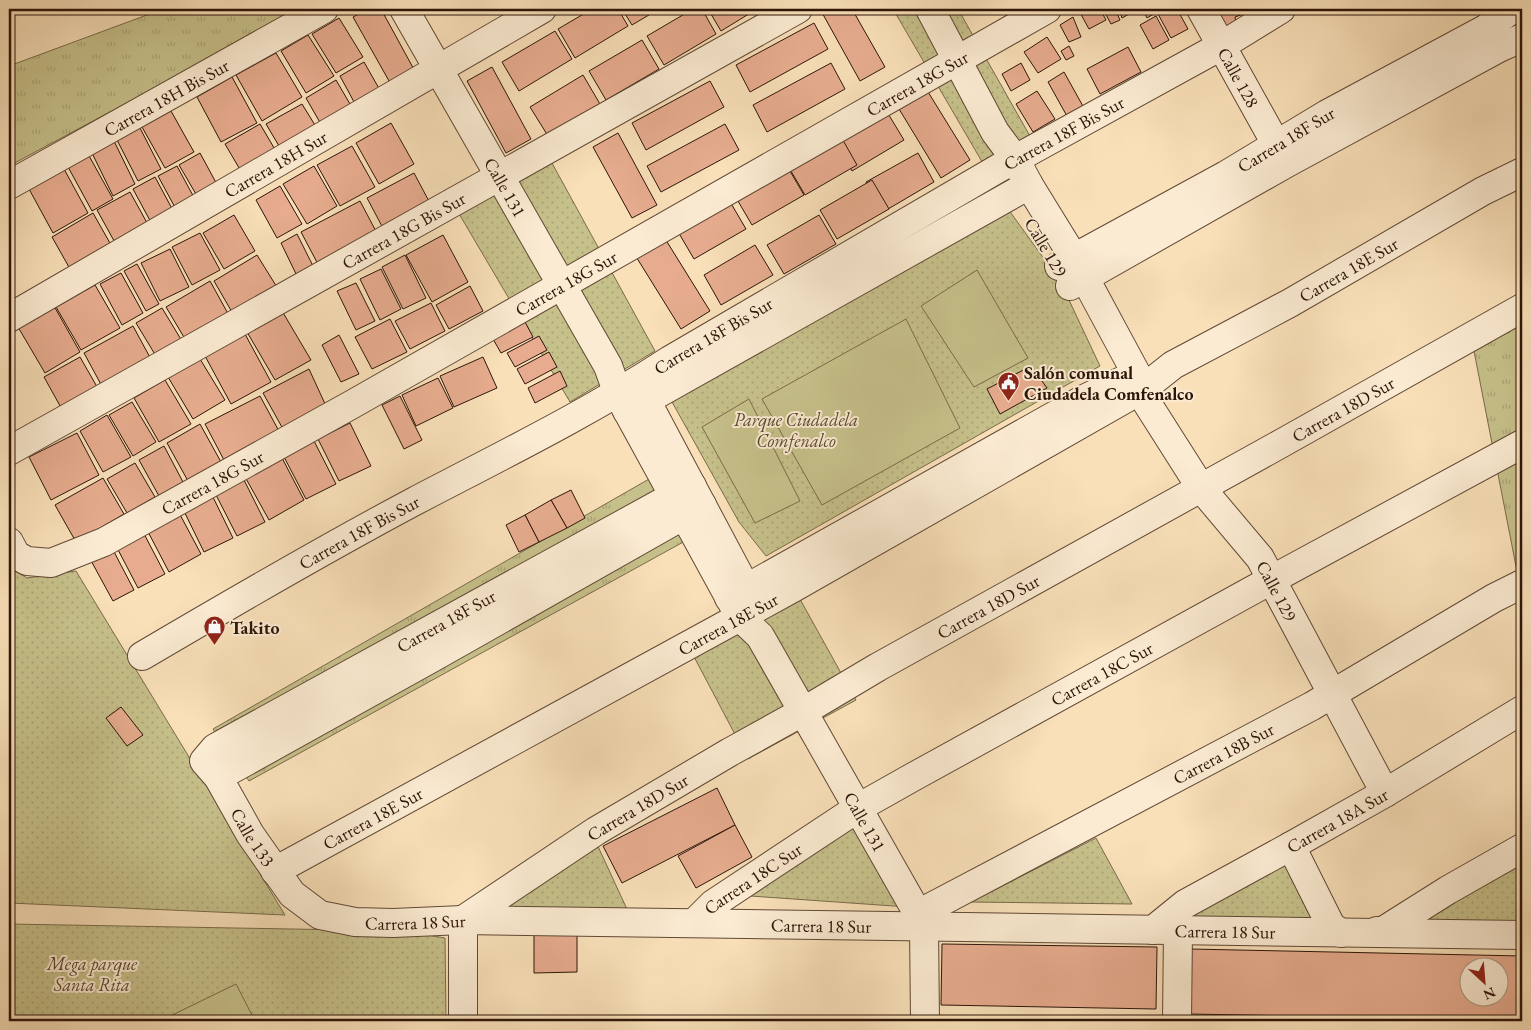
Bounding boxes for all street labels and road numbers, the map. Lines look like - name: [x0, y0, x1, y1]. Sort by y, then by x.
- street label: Calle 128: [1213, 43, 1265, 111]
- street label: Carrera 18G Sur: [862, 45, 972, 121]
- street label: Carrera 18H Bis Sur: [100, 53, 233, 141]
- street label: Carrera 18F Bis Sur: [999, 90, 1128, 175]
- street label: Carrera 18F Sur: [1233, 101, 1338, 177]
- street label: Carrera 18H Sur: [220, 125, 331, 202]
- street label: Calle 131: [480, 153, 532, 221]
- street label: Carrera 18G Bis Sur: [337, 186, 469, 274]
- street label: Calle 129: [1019, 213, 1073, 281]
- street label: Carrera 18E Sur: [1295, 231, 1402, 307]
- street label: Carrera 18G Sur: [511, 245, 621, 321]
- street label: Carrera 18F Bis Sur: [649, 291, 777, 379]
- street label: Carrera 18D Sur: [1287, 371, 1398, 447]
- street label: Carrera 18G Sur: [157, 444, 267, 520]
- street label: Carrera 18F Bis Sur: [295, 489, 423, 574]
- street label: Calle 129: [1252, 556, 1303, 625]
- street label: Carrera 18D Sur: [932, 568, 1043, 644]
- street label: Carrera 18F Sur: [392, 584, 500, 658]
- street label: Carrera 18E Sur: [674, 587, 782, 660]
- street label: Carrera 18C Sur: [1046, 636, 1157, 711]
- street label: Carrera 18B Sur: [1169, 717, 1278, 789]
- street label: Carrera 18D Sur: [582, 768, 692, 846]
- street label: Carrera 18E Sur: [318, 781, 427, 854]
- street label: Carrera 18A Sur: [1282, 782, 1392, 858]
- street label: Calle 131: [839, 787, 892, 855]
- street label: Calle 133: [226, 804, 280, 871]
- street label: Carrera 18C Sur: [698, 837, 806, 919]
- street label: Carrera 18 Sur: [365, 908, 466, 935]
- street label: Carrera 18 Sur: [771, 913, 872, 937]
- street label: Carrera 18 Sur: [1175, 919, 1276, 943]

